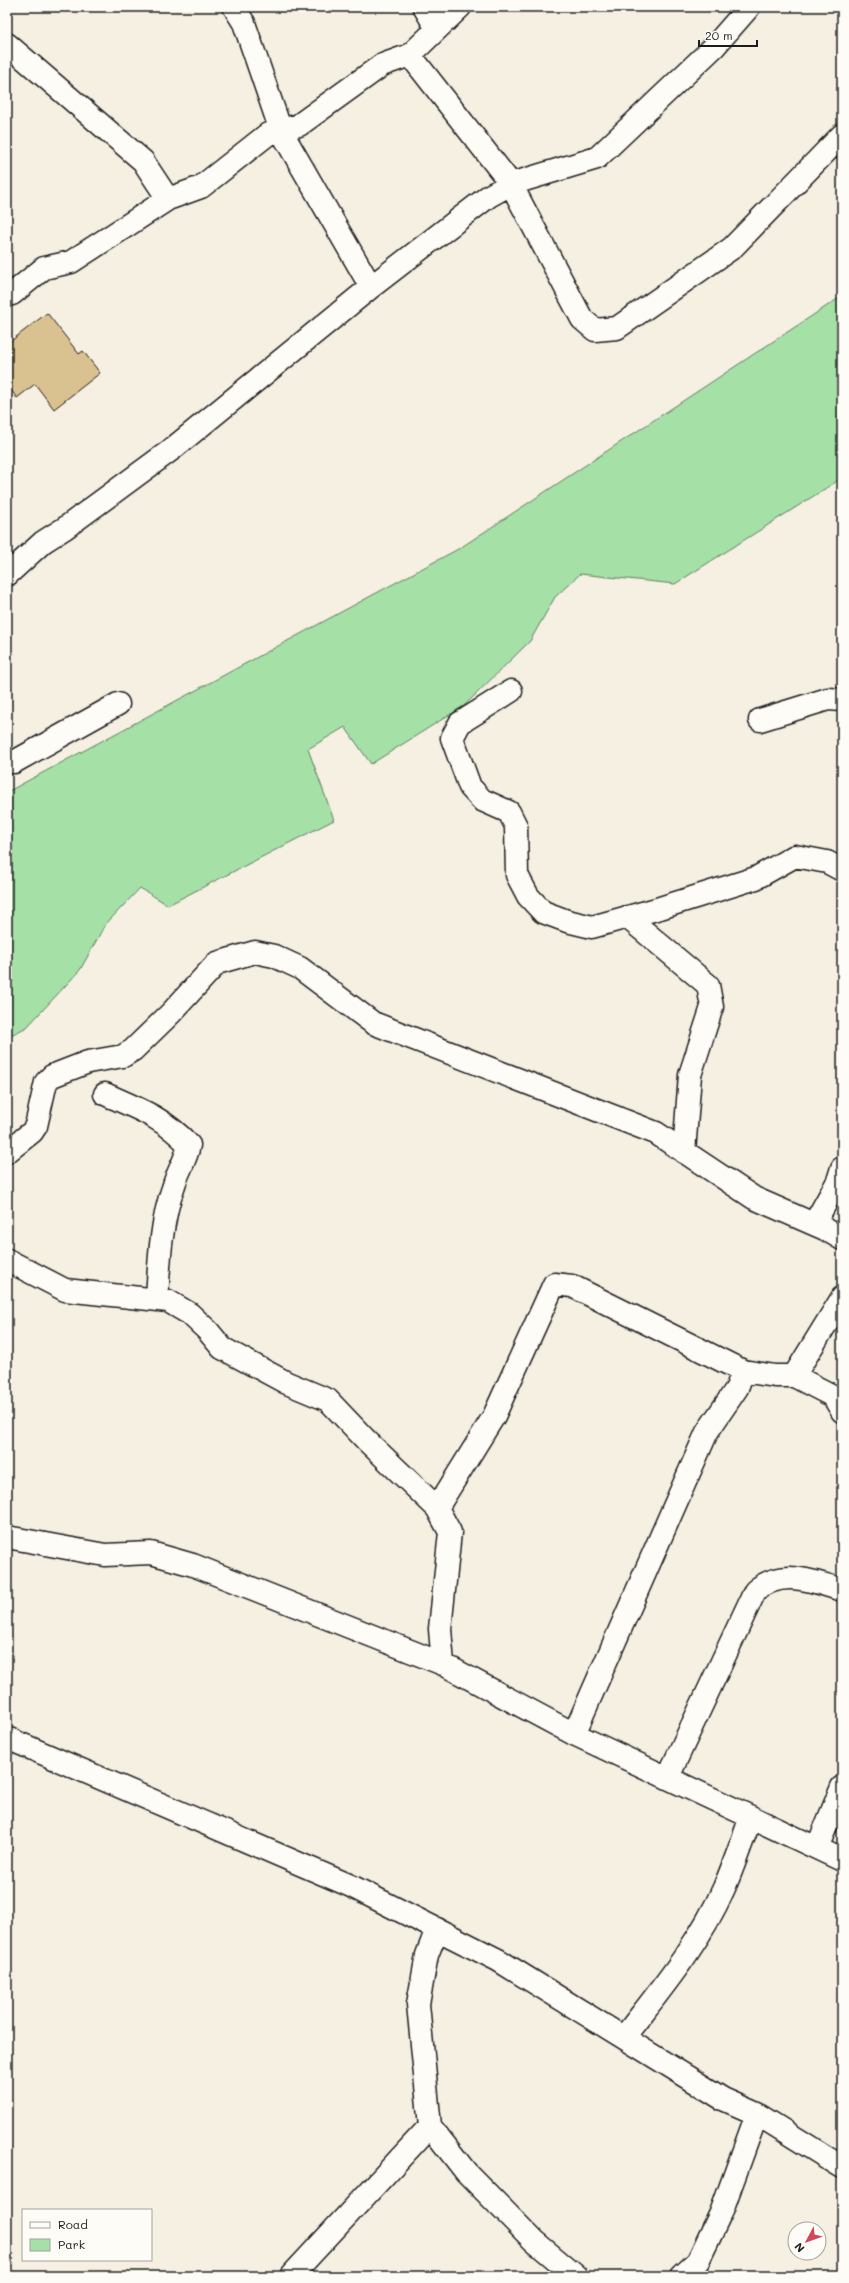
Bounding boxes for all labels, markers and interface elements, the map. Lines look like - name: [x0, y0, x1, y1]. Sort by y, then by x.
- scale bar: [699, 22, 757, 48]
- text: 20 m: [705, 27, 733, 43]
- legend: [22, 2209, 152, 2261]
- text: Road: [58, 2216, 88, 2232]
- north arrow: [787, 2221, 827, 2261]
- text: Park: [58, 2236, 85, 2252]
- text: N: [791, 2240, 807, 2256]

